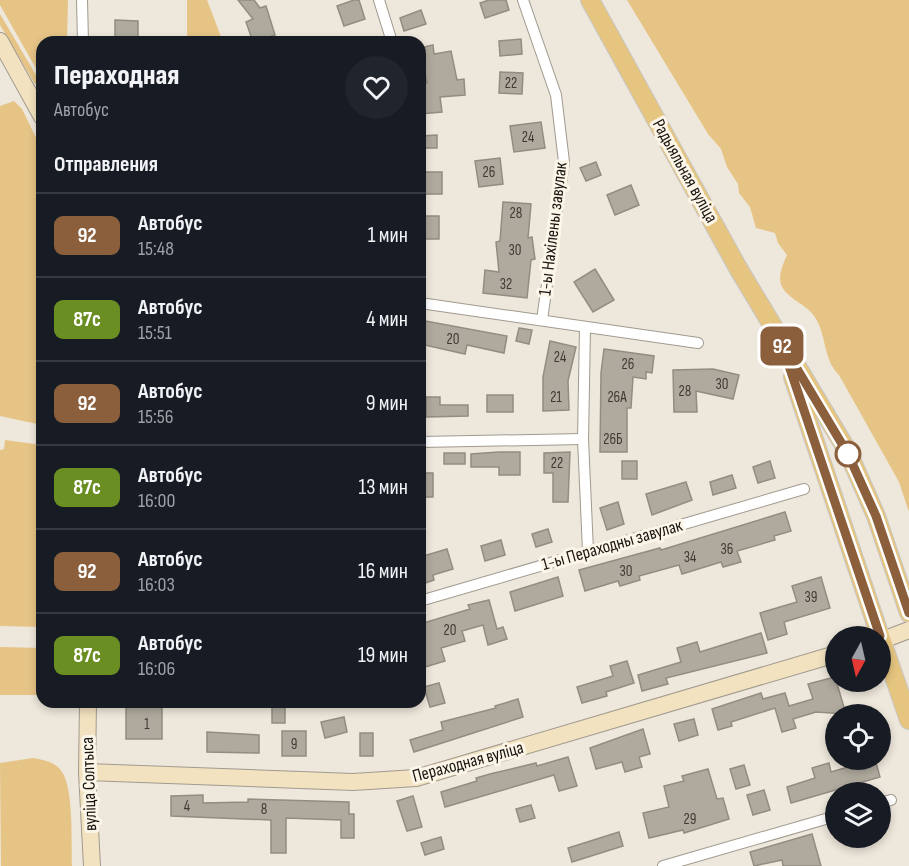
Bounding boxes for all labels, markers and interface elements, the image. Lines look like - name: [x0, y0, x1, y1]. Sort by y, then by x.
- button: heart: [345, 56, 408, 119]
- text: Пераходная: [54, 59, 179, 92]
- house number: 22: [505, 74, 517, 93]
- text: Автобус: [54, 98, 109, 122]
- street label: Радыяльная вуліца: [648, 116, 722, 227]
- house number: 24: [522, 128, 534, 147]
- text: Отправления: [54, 151, 158, 178]
- street label: 1-ы Нахілены завулак: [534, 161, 572, 297]
- house number: 26: [483, 163, 495, 182]
- house number: 28: [510, 204, 522, 223]
- text: Автобус: [138, 210, 203, 237]
- text: 1 мин: [368, 222, 408, 249]
- text: 92: [77, 223, 97, 248]
- text: 15:48: [138, 237, 174, 261]
- house number: 30: [509, 241, 521, 260]
- house number: 32: [500, 275, 512, 294]
- text: Автобус: [138, 294, 203, 321]
- text: 4 мин: [366, 306, 408, 333]
- text: 87с: [73, 307, 101, 332]
- text: 15:51: [138, 321, 172, 345]
- line badge: 92: [755, 326, 809, 366]
- house number: 20: [447, 330, 459, 349]
- text: 92: [772, 334, 792, 359]
- house number: 24: [554, 348, 566, 367]
- house number: 26: [622, 355, 634, 374]
- house number: 30: [716, 375, 728, 394]
- text: Автобус: [138, 378, 203, 405]
- house number: 28: [679, 382, 691, 401]
- house number: 21: [550, 388, 562, 407]
- house number: 26А: [607, 388, 627, 407]
- text: 9 мин: [366, 390, 408, 417]
- text: 92: [77, 391, 97, 416]
- text: 15:56: [138, 405, 174, 429]
- house number: 26Б: [603, 430, 623, 449]
- unlabelled marker: [835, 441, 861, 467]
- house number: 22: [551, 454, 563, 473]
- text: Автобус: [138, 462, 203, 489]
- text: 13 мин: [358, 474, 408, 501]
- text: 87с: [73, 475, 101, 500]
- text: 16:00: [138, 489, 175, 513]
- street label: 1-ы Пераходны завулак: [539, 515, 685, 575]
- house number: 36: [721, 540, 733, 559]
- text: Автобус: [138, 546, 203, 573]
- house number: 34: [684, 548, 696, 567]
- text: 16 мин: [358, 558, 408, 585]
- text: 92: [77, 559, 97, 584]
- house number: 30: [620, 562, 632, 581]
- text: 16:03: [138, 573, 175, 597]
- house number: 39: [805, 588, 817, 607]
- house number: 20: [444, 621, 456, 640]
- north arrow: [825, 626, 891, 692]
- map controls: [825, 626, 891, 848]
- text: Автобус: [138, 630, 203, 657]
- text: 19 мин: [358, 642, 408, 669]
- text: 87с: [73, 643, 101, 668]
- text: 16:06: [138, 657, 175, 681]
- button: locate: [825, 704, 891, 770]
- house number: 1: [144, 715, 150, 734]
- house number: 9: [291, 735, 297, 754]
- street label: вуліца Солтыса: [77, 737, 101, 831]
- street label: Пераходная вуліца: [410, 737, 526, 787]
- button: layers: [825, 782, 891, 848]
- house number: 4: [184, 797, 190, 816]
- house number: 8: [261, 800, 267, 819]
- house number: 29: [684, 810, 696, 829]

